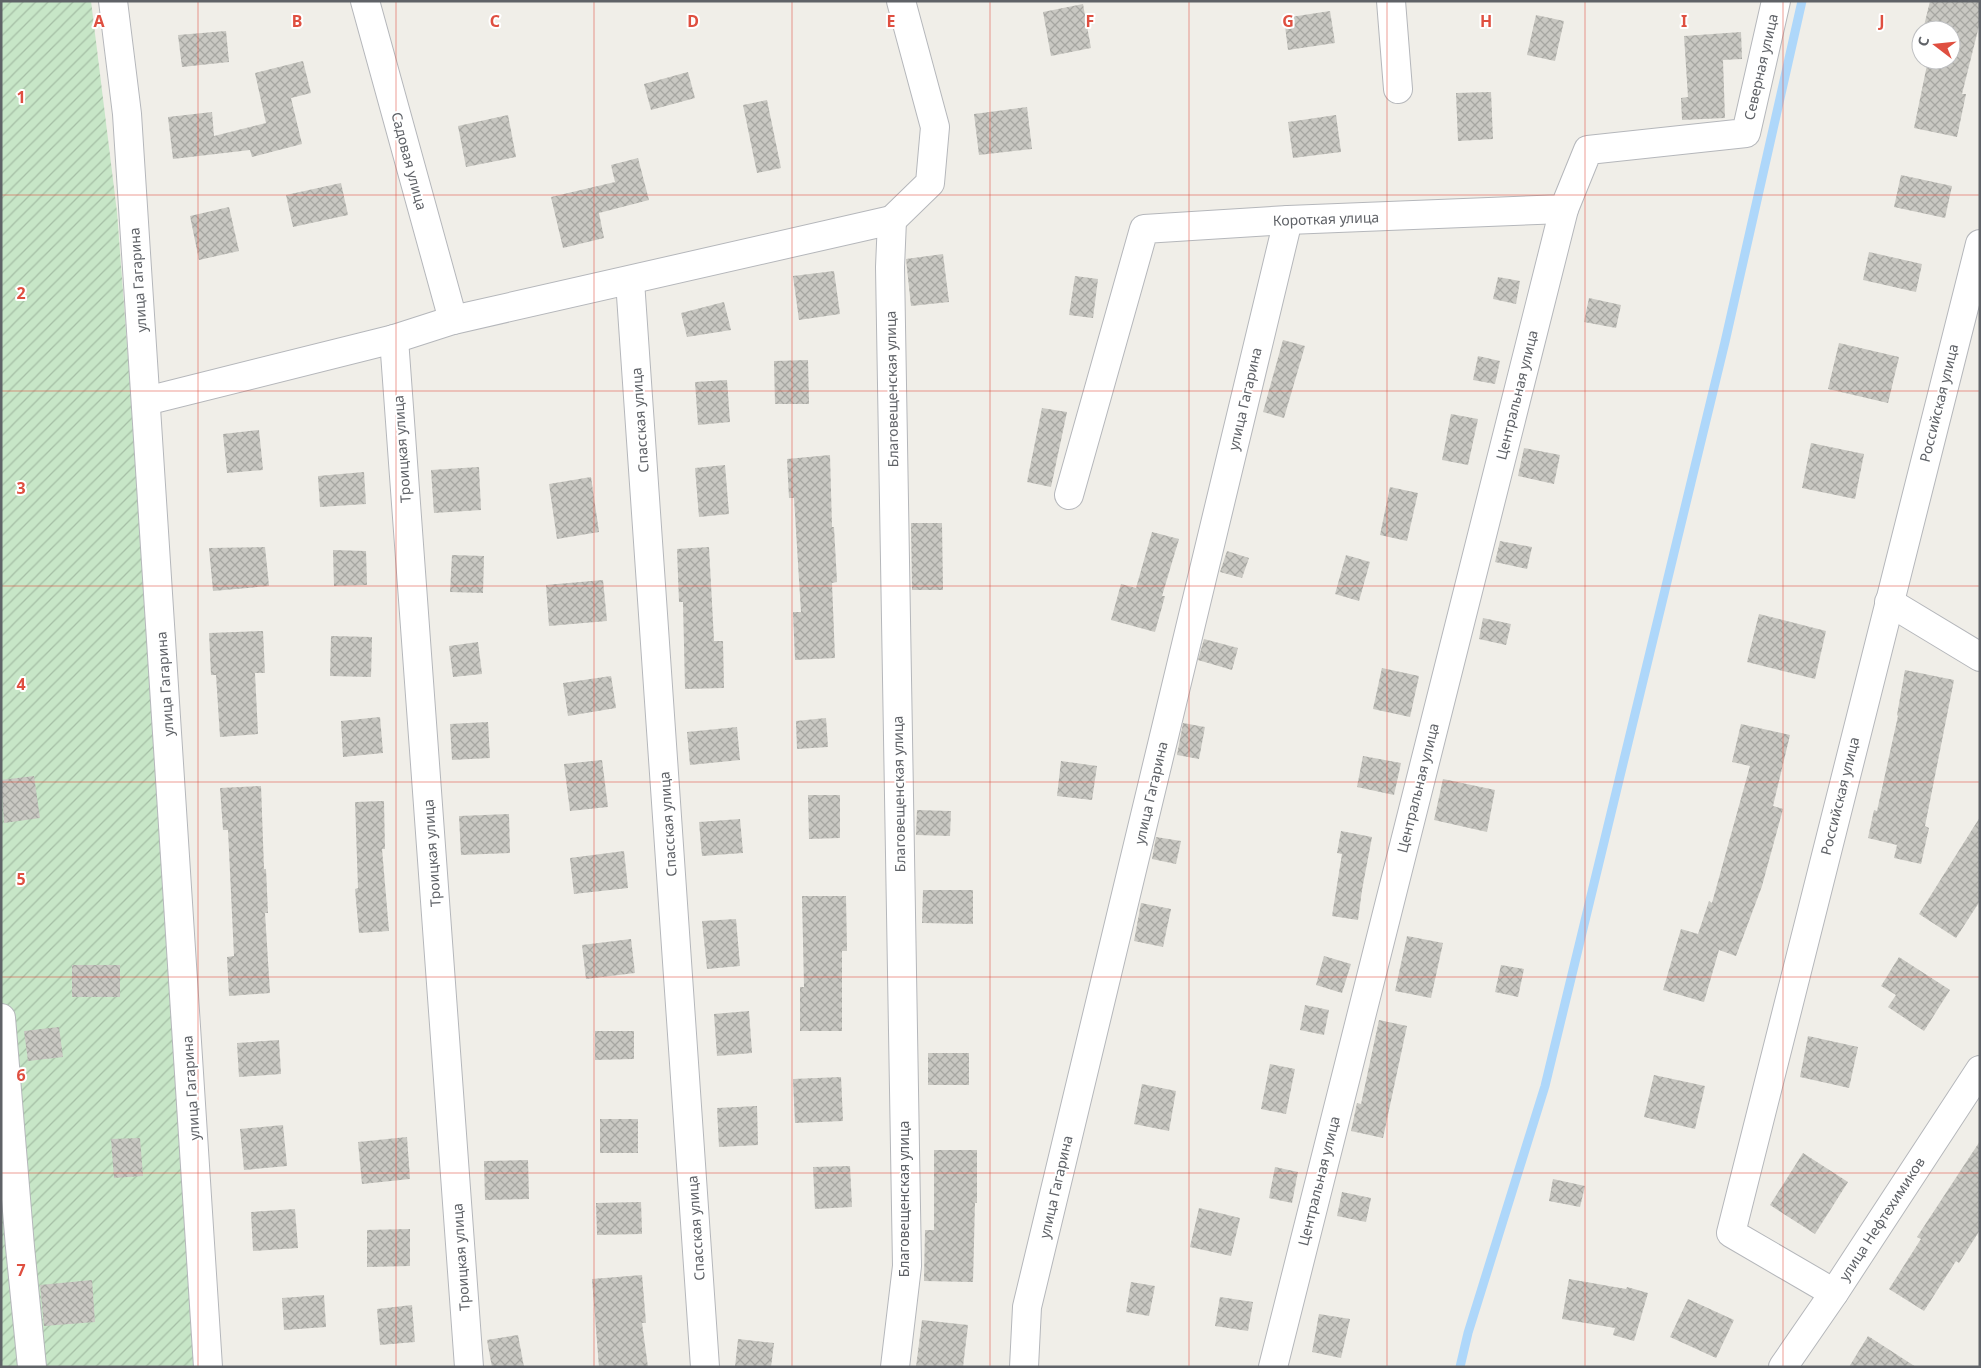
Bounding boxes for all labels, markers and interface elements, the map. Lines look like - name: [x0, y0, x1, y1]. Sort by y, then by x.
- text: A: [93, 10, 105, 32]
- text: B: [292, 10, 302, 32]
- text: C: [490, 10, 500, 32]
- text: D: [687, 10, 699, 32]
- text: E: [887, 10, 896, 32]
- text: F: [1086, 10, 1094, 32]
- text: G: [1282, 10, 1294, 32]
- text: H: [1480, 10, 1492, 32]
- text: I: [1681, 10, 1687, 32]
- text: J: [1877, 10, 1885, 32]
- street label: Северная улица: [1739, 12, 1782, 122]
- north arrow: [1911, 20, 1961, 70]
- text: С: [1913, 34, 1933, 48]
- text: 1: [16, 86, 26, 108]
- street label: Садовая улица: [387, 110, 432, 212]
- street label: Короткая улица: [1273, 207, 1379, 230]
- street label: улица Гагарина: [124, 227, 151, 333]
- text: 2: [16, 282, 26, 304]
- street label: Благовещенская улица: [881, 311, 902, 467]
- street label: Центральная улица: [1491, 328, 1542, 462]
- street label: Российская улица: [1915, 342, 1962, 464]
- street label: улица Гагарина: [1223, 346, 1266, 452]
- street label: Спасская улица: [626, 367, 653, 473]
- street label: Троицкая улица: [388, 395, 415, 503]
- text: 3: [16, 477, 26, 499]
- street label: улица Гагарина: [151, 631, 178, 737]
- text: 4: [16, 673, 26, 695]
- street label: Благовещенская улица: [888, 716, 909, 872]
- street label: Центральная улица: [1392, 721, 1443, 855]
- street label: Российская улица: [1816, 735, 1863, 857]
- street label: улица Гагарина: [1129, 740, 1172, 846]
- street label: Спасская улица: [654, 771, 681, 877]
- street label: Троицкая улица: [418, 799, 445, 907]
- text: 5: [16, 868, 26, 890]
- street label: улица Гагарина: [177, 1035, 204, 1141]
- text: 6: [16, 1064, 26, 1086]
- street label: Центральная улица: [1293, 1114, 1344, 1248]
- street label: Благовещенская улица: [894, 1121, 913, 1277]
- street label: улица Гагарина: [1034, 1134, 1077, 1240]
- street label: улица Нефтехимиков: [1834, 1153, 1929, 1284]
- street label: Спасская улица: [682, 1175, 709, 1281]
- street label: Троицкая улица: [447, 1203, 474, 1311]
- text: 7: [16, 1259, 26, 1281]

